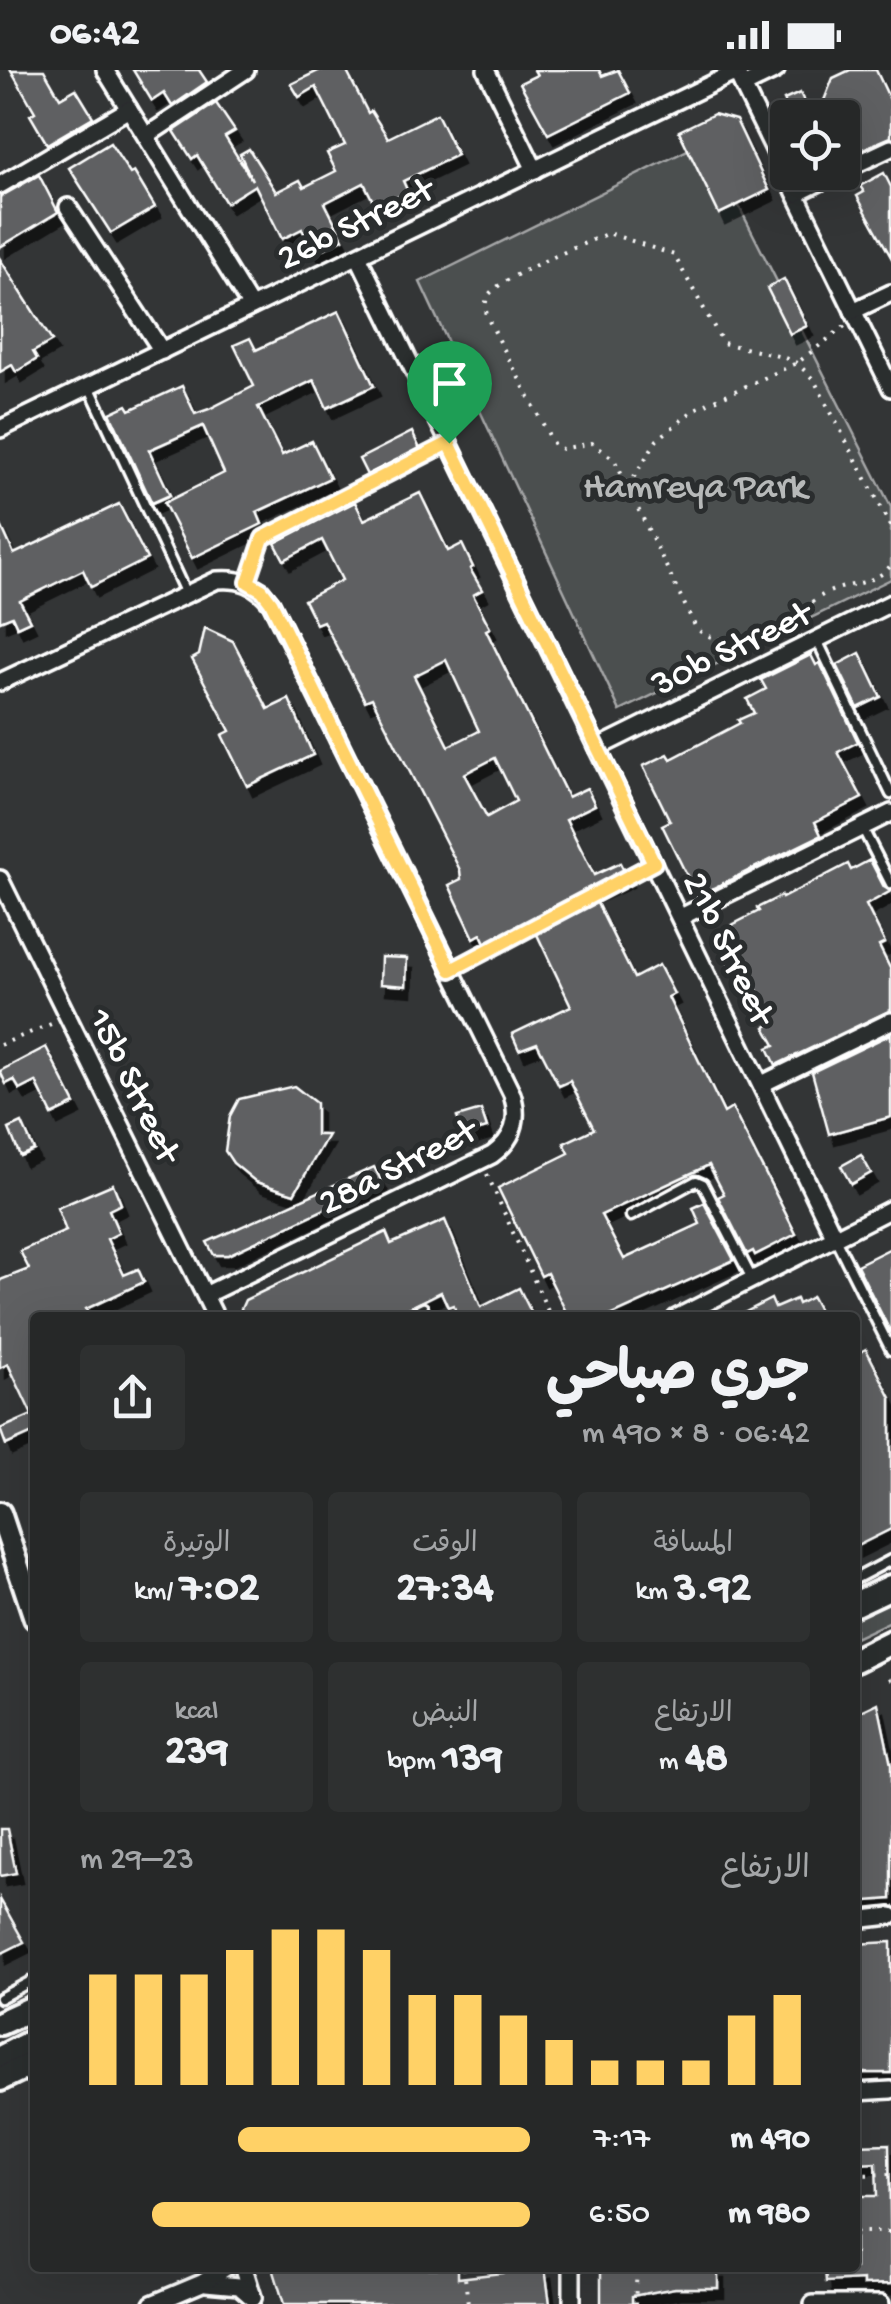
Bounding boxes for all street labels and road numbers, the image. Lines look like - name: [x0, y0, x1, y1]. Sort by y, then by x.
- street label: 26b Street: [271, 168, 445, 283]
- street label: 30b Street: [645, 592, 823, 709]
- street label: 21b Street: [670, 866, 783, 1036]
- street label: 15b Street: [75, 1002, 189, 1174]
- street label: 28a Street: [313, 1109, 488, 1228]

